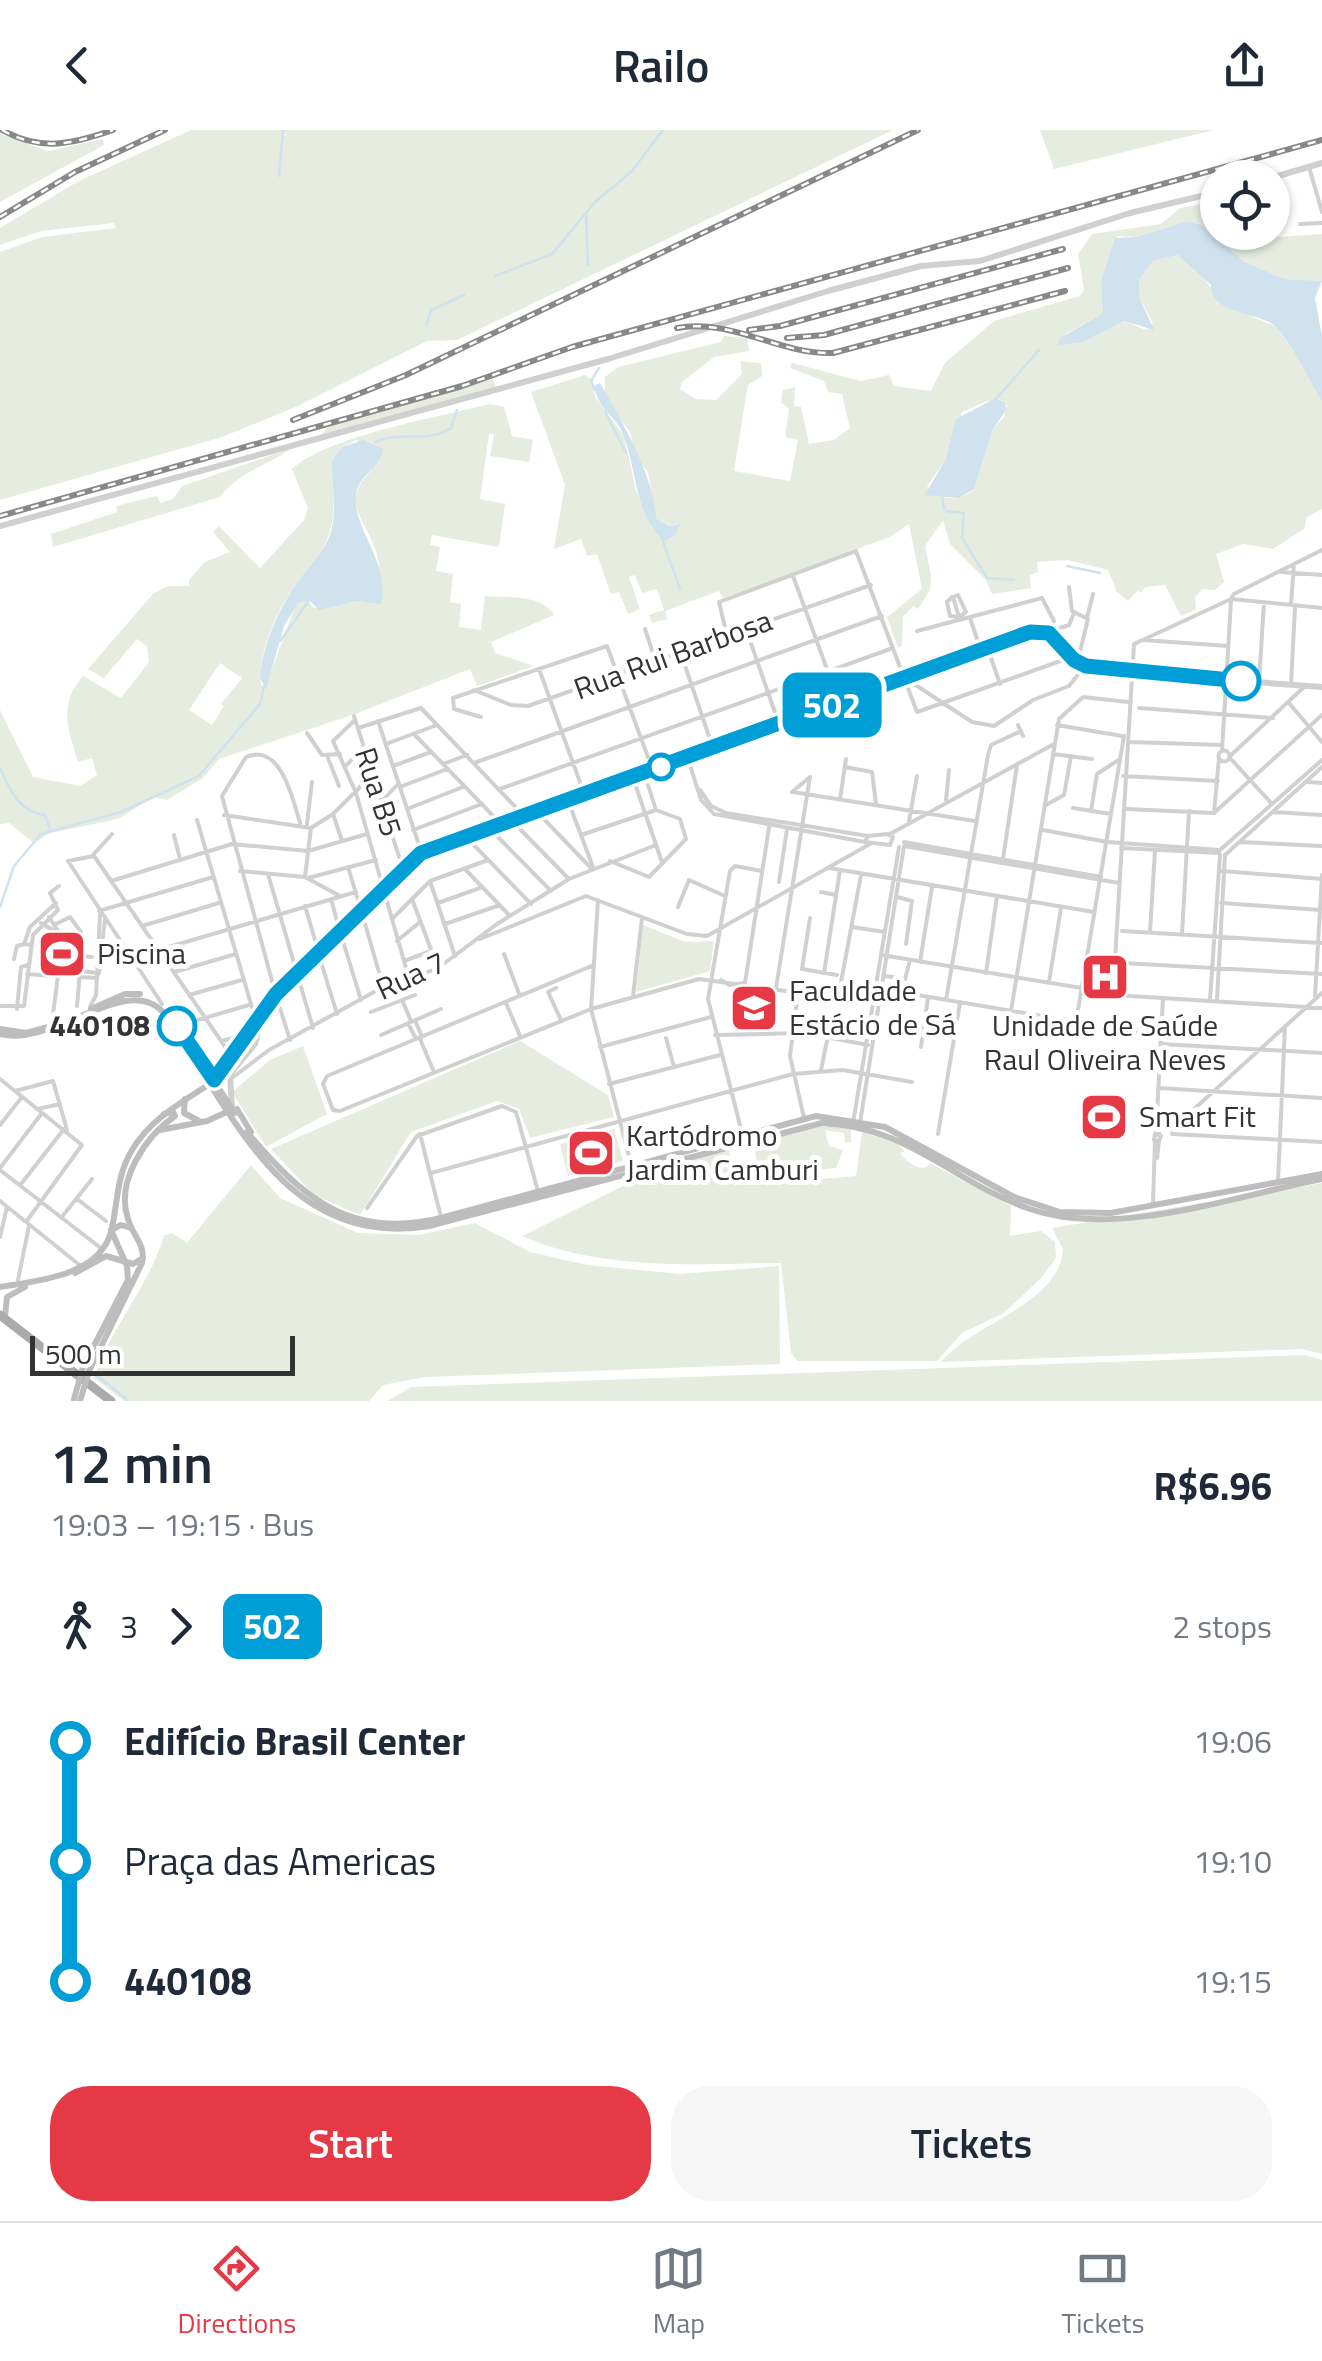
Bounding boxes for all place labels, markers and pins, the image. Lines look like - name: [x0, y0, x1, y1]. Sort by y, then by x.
- unlabelled marker: [1222, 662, 1260, 700]
- unlabelled marker: [648, 754, 674, 780]
- sports icon: Piscina: [36, 928, 88, 980]
- place label: Piscina: [97, 930, 186, 976]
- hospital icon: Unidade de Saúde Raul Oliveira Neves: [1079, 951, 1131, 1003]
- place label: Faculdade Estácio de Sá: [789, 967, 956, 1047]
- school or university icon: Faculdade Estácio de Sá: [728, 982, 780, 1034]
- place label: 440108: [49, 1002, 150, 1048]
- place label: Unidade de Saúde Raul Oliveira Neves: [984, 1002, 1226, 1082]
- marker: 440108: [158, 1007, 196, 1045]
- sports icon: Smart Fit: [1078, 1091, 1130, 1143]
- place label: Smart Fit: [1139, 1093, 1256, 1139]
- place label: Kartódromo Jardim Camburi: [626, 1112, 819, 1192]
- sports icon: Kartódromo Jardim Camburi: [565, 1127, 617, 1179]

